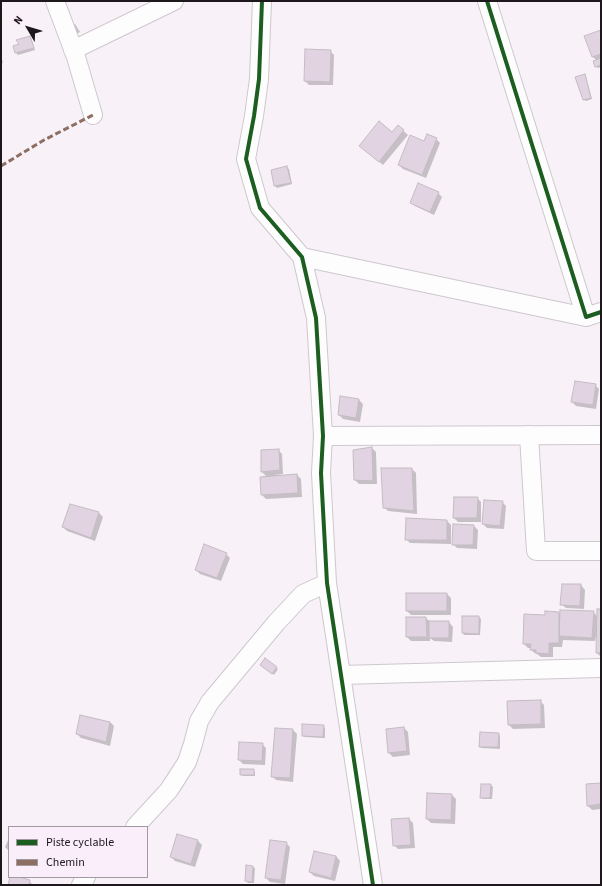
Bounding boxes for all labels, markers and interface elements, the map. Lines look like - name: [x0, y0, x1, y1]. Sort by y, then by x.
- north arrow: [8, 8, 48, 48]
- text: N: [10, 13, 26, 28]
- legend: [8, 826, 148, 878]
- text: Piste cyclable: [46, 834, 114, 851]
- text: Chemin: [46, 854, 85, 871]

